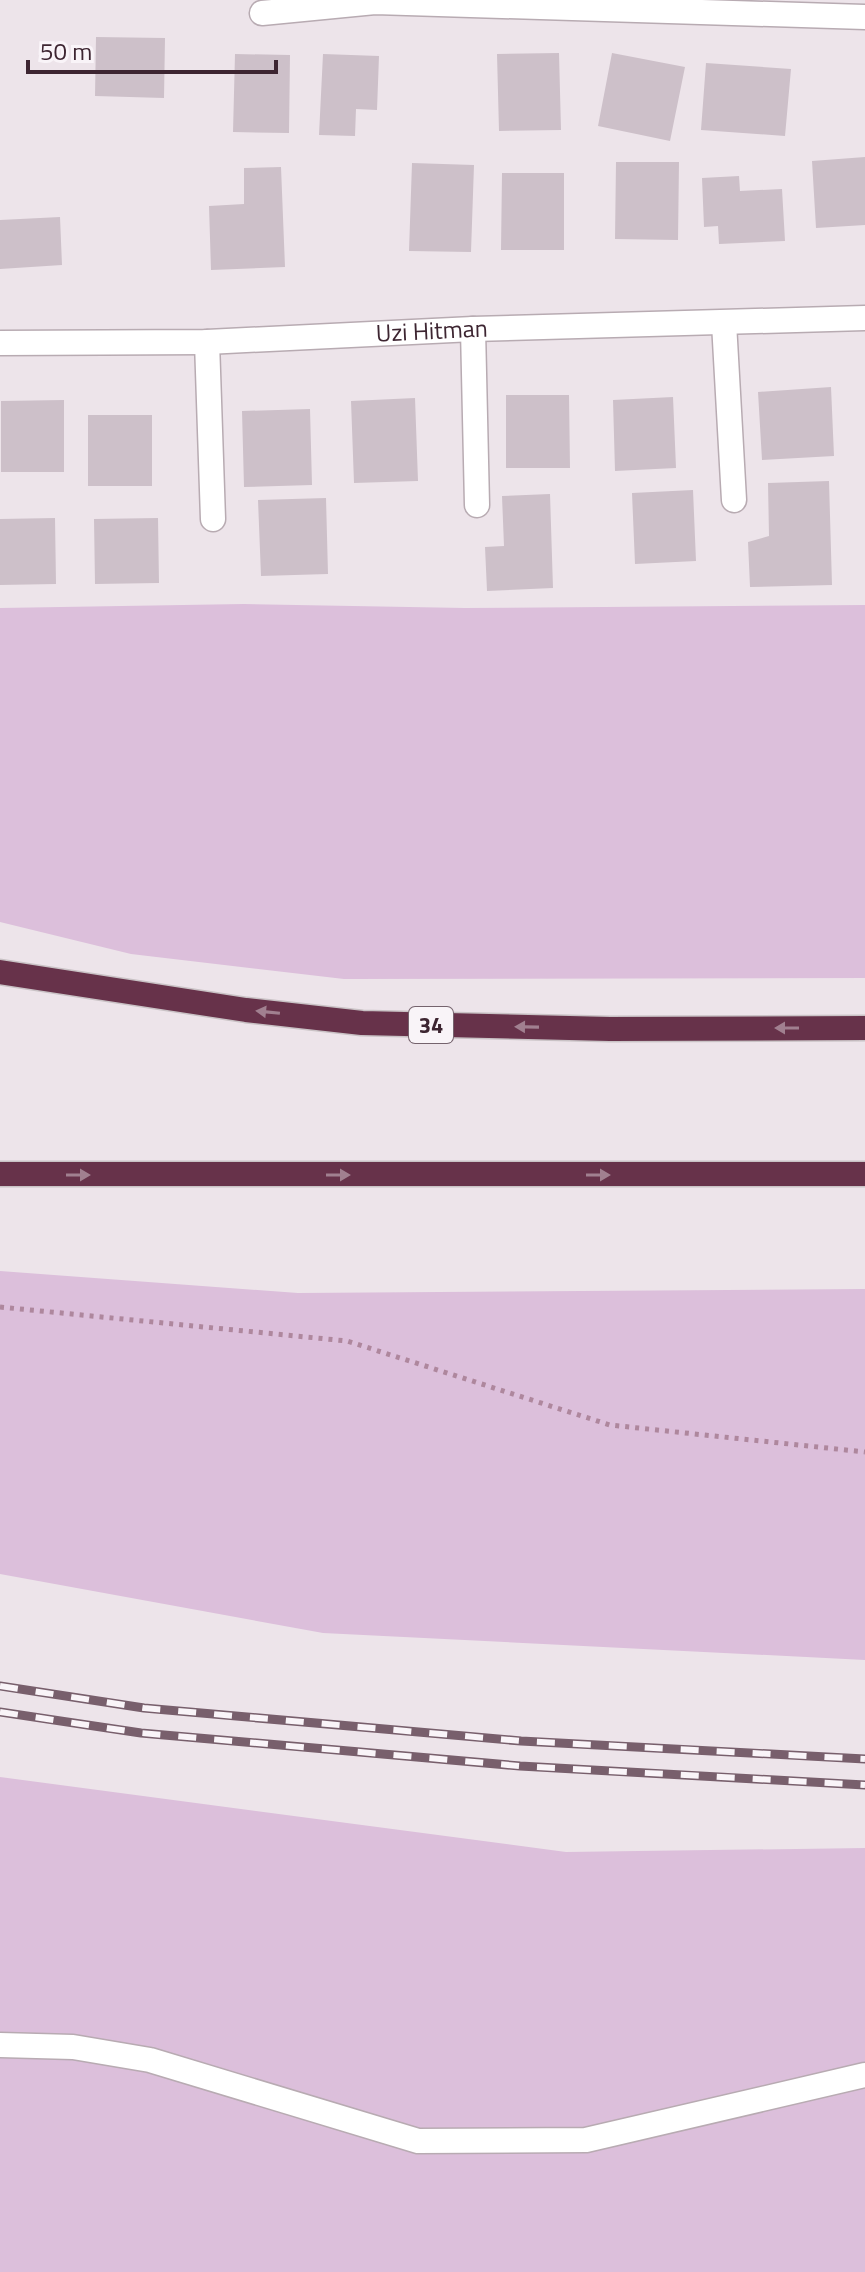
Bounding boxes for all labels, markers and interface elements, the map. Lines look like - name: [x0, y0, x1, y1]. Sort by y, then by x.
- scale bar: [28, 24, 276, 74]
- text: 50 m: [40, 33, 92, 69]
- street label: Uzi Hitman: [375, 310, 488, 351]
- one-way arrow: [255, 1006, 280, 1019]
- road number: 34: [409, 1007, 453, 1043]
- one-way arrow: [514, 1021, 539, 1034]
- one-way arrow: [774, 1022, 799, 1034]
- one-way arrow: [66, 1169, 91, 1181]
- one-way arrow: [326, 1169, 351, 1181]
- one-way arrow: [586, 1169, 611, 1181]

